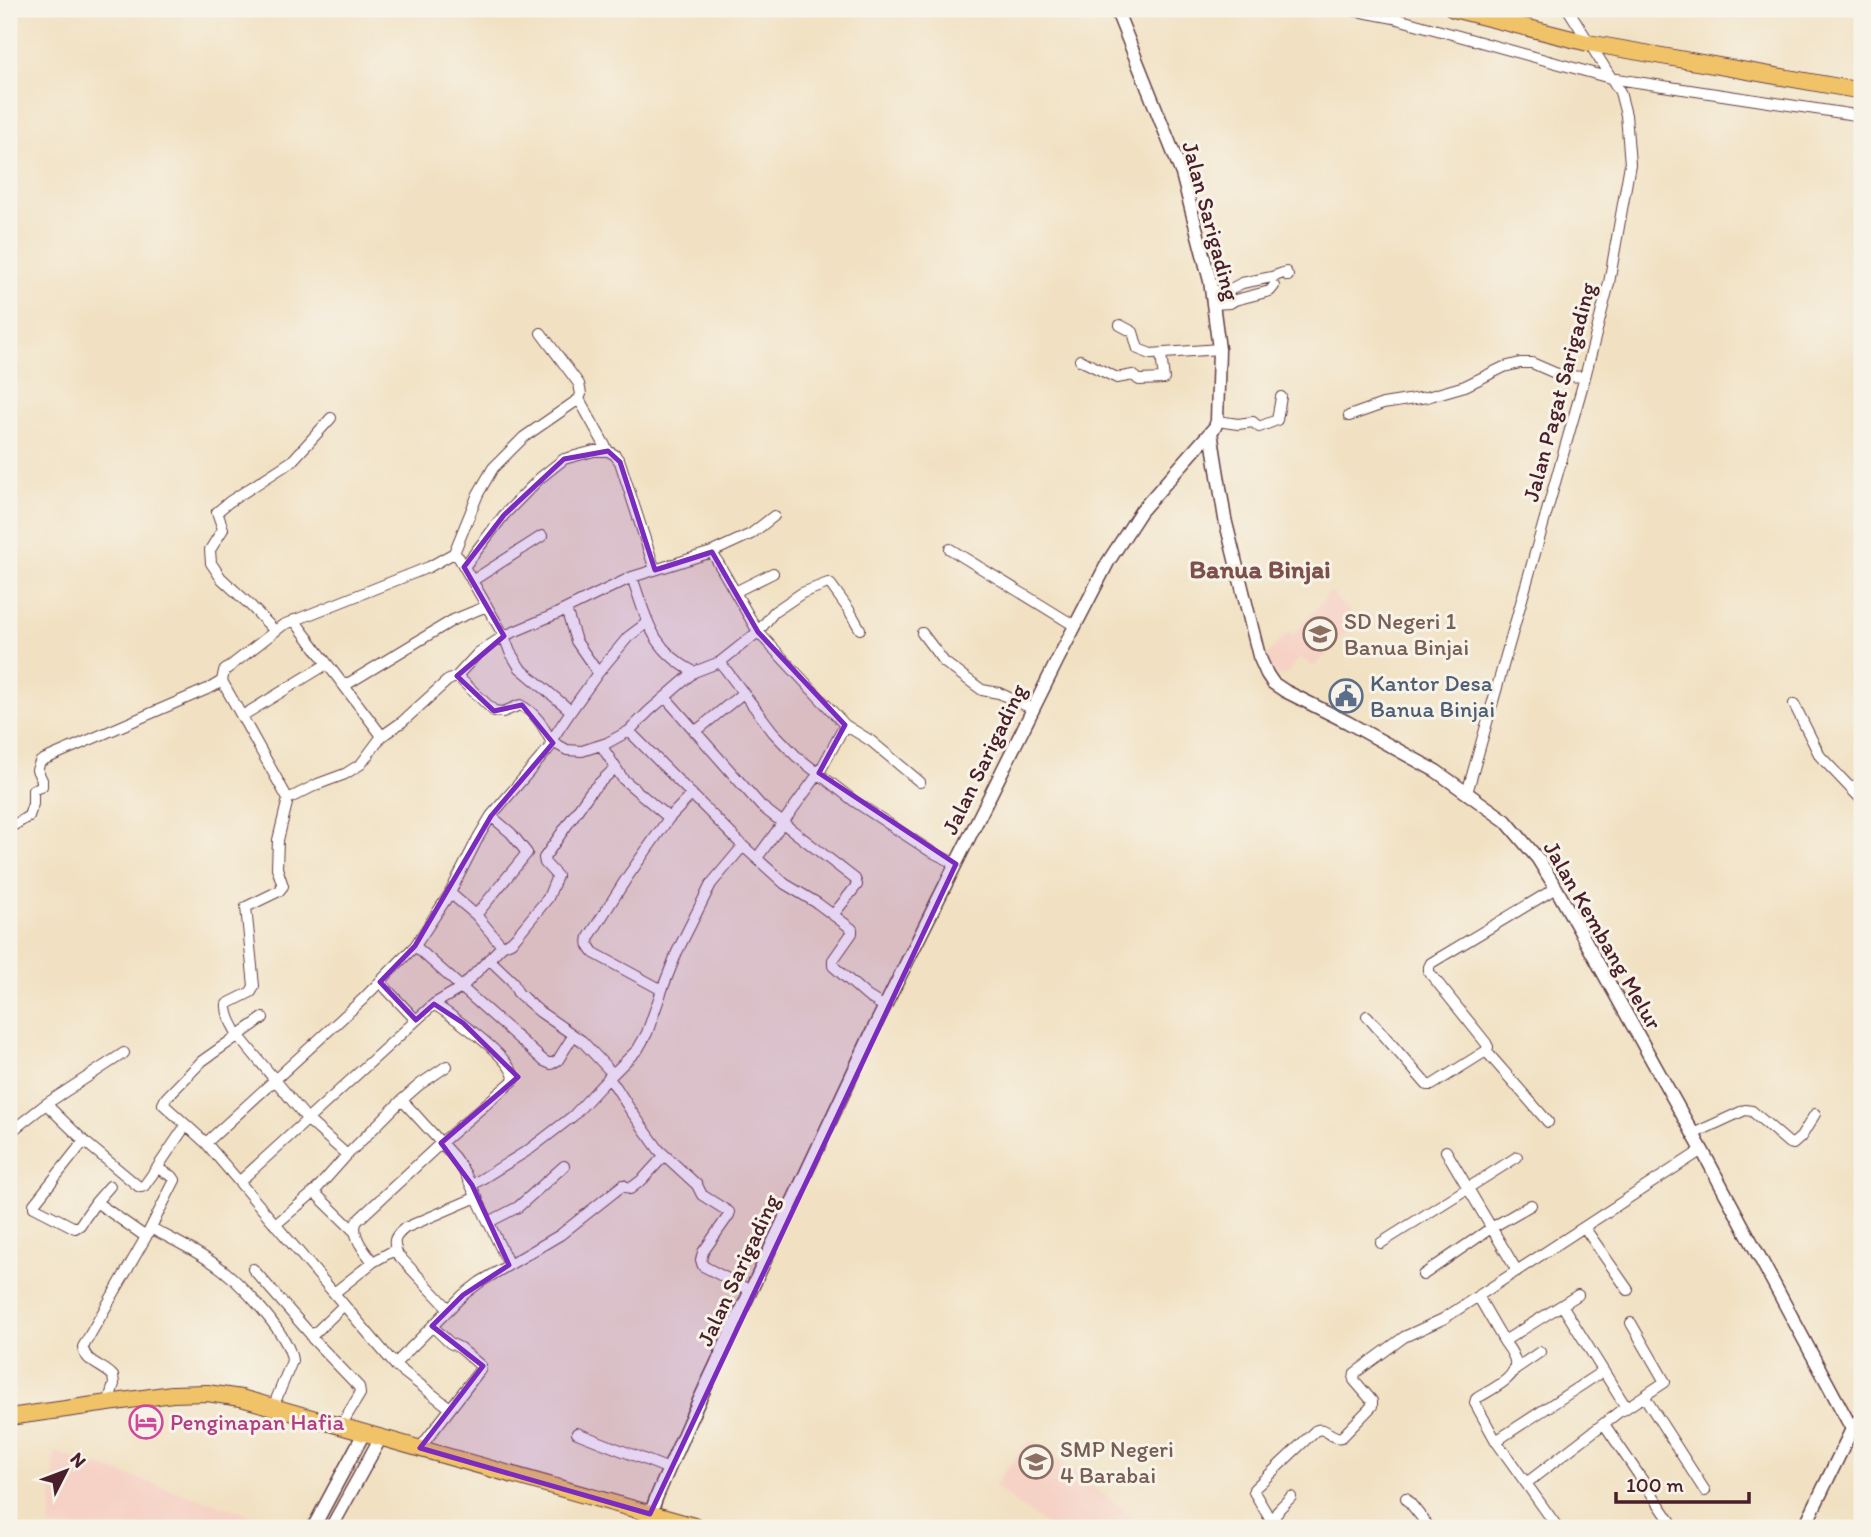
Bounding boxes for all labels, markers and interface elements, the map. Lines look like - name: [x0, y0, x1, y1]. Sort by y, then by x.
- street label: Jalan Sarigading: [1176, 138, 1246, 304]
- street label: Jalan Pagat Sarigading: [1516, 279, 1602, 505]
- district label: Banua Binjai: [1189, 553, 1331, 585]
- place label: SD Negeri 1 Banua Binjai: [1344, 607, 1469, 661]
- school or university icon: SD Negeri 1 Banua Binjai: [1301, 615, 1339, 653]
- place label: Kantor Desa Banua Binjai: [1370, 669, 1495, 723]
- public building icon: Kantor Desa Banua Binjai: [1327, 677, 1365, 715]
- street label: Jalan Sarigading: [935, 679, 1033, 839]
- street label: Jalan Kembang Melur: [1538, 836, 1669, 1035]
- street label: Jalan Sarigading: [691, 1190, 785, 1350]
- hotel icon: Penginapan Hafia: [127, 1403, 165, 1441]
- place label: Penginapan Hafia: [170, 1408, 344, 1436]
- place label: SMP Negeri 4 Barabai: [1060, 1435, 1174, 1489]
- north arrow: [32, 1436, 102, 1506]
- school or university icon: SMP Negeri 4 Barabai: [1017, 1443, 1055, 1481]
- text: N: [65, 1447, 91, 1472]
- scale bar: [1616, 1460, 1748, 1504]
- text: 100 m: [1626, 1472, 1684, 1497]

